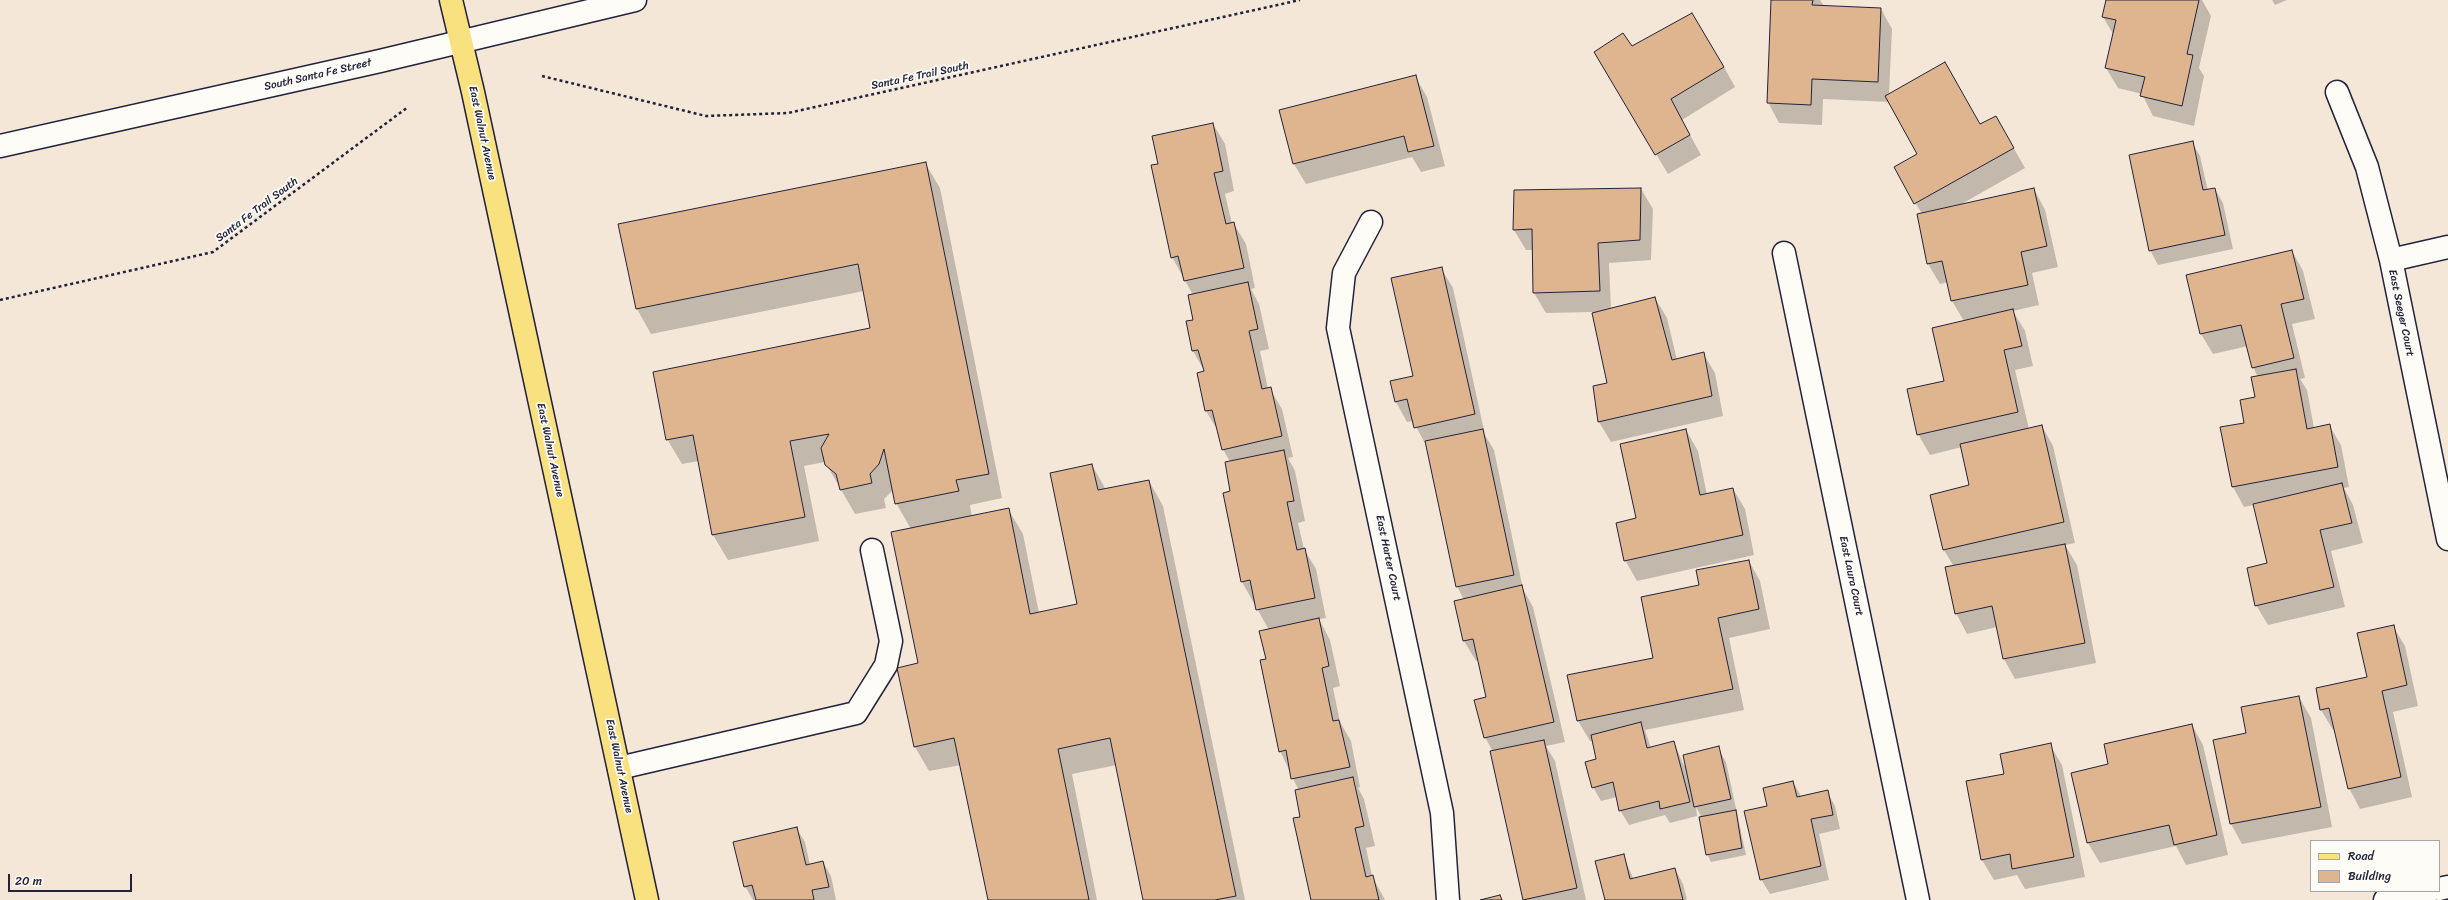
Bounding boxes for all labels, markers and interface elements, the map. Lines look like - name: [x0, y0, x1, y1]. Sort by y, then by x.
- street label: South Santa Fe Street: [263, 56, 373, 94]
- street label: Santa Fe Trail South: [870, 59, 970, 93]
- street label: East Walnut Avenue: [466, 85, 498, 181]
- street label: Santa Fe Trail South: [213, 175, 301, 245]
- street label: East Seeger Court: [2385, 268, 2417, 358]
- street label: East Walnut Avenue: [534, 402, 566, 498]
- street label: East Harter Court: [1372, 514, 1404, 602]
- street label: East Laura Court: [1836, 535, 1866, 617]
- street label: East Walnut Avenue: [603, 718, 635, 814]
- legend: [2310, 840, 2440, 892]
- text: Road: [2348, 845, 2374, 867]
- text: Building: [2348, 865, 2391, 887]
- scale bar: [10, 866, 134, 892]
- text: 20 m: [15, 870, 42, 892]

